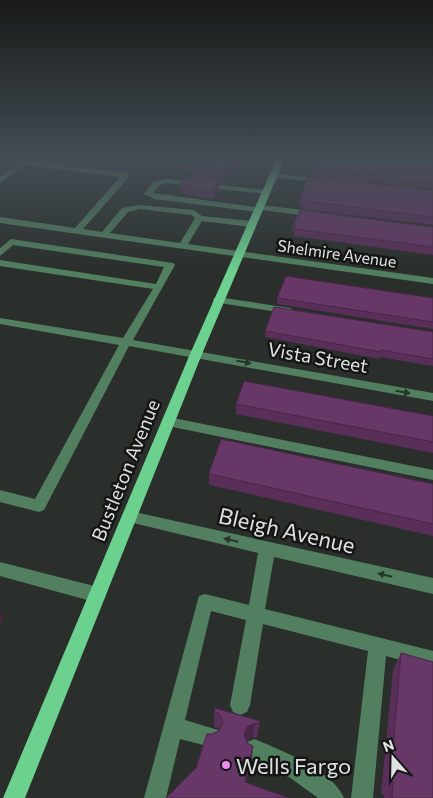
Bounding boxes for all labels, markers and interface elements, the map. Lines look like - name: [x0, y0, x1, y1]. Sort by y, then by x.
- street label: Shelmire Avenue: [276, 235, 398, 271]
- street label: Vista Street: [266, 337, 370, 377]
- one-way arrow: [236, 359, 252, 367]
- one-way arrow: [396, 388, 412, 396]
- street label: Bustleton Avenue: [86, 396, 164, 544]
- street label: Bleigh Avenue: [216, 501, 358, 559]
- one-way arrow: [224, 536, 239, 544]
- one-way arrow: [378, 571, 393, 579]
- north arrow: [368, 733, 418, 783]
- text: N: [381, 736, 396, 755]
- place label: Wells Fargo: [236, 752, 351, 779]
- marker: Wells Fargo: [220, 759, 232, 771]

